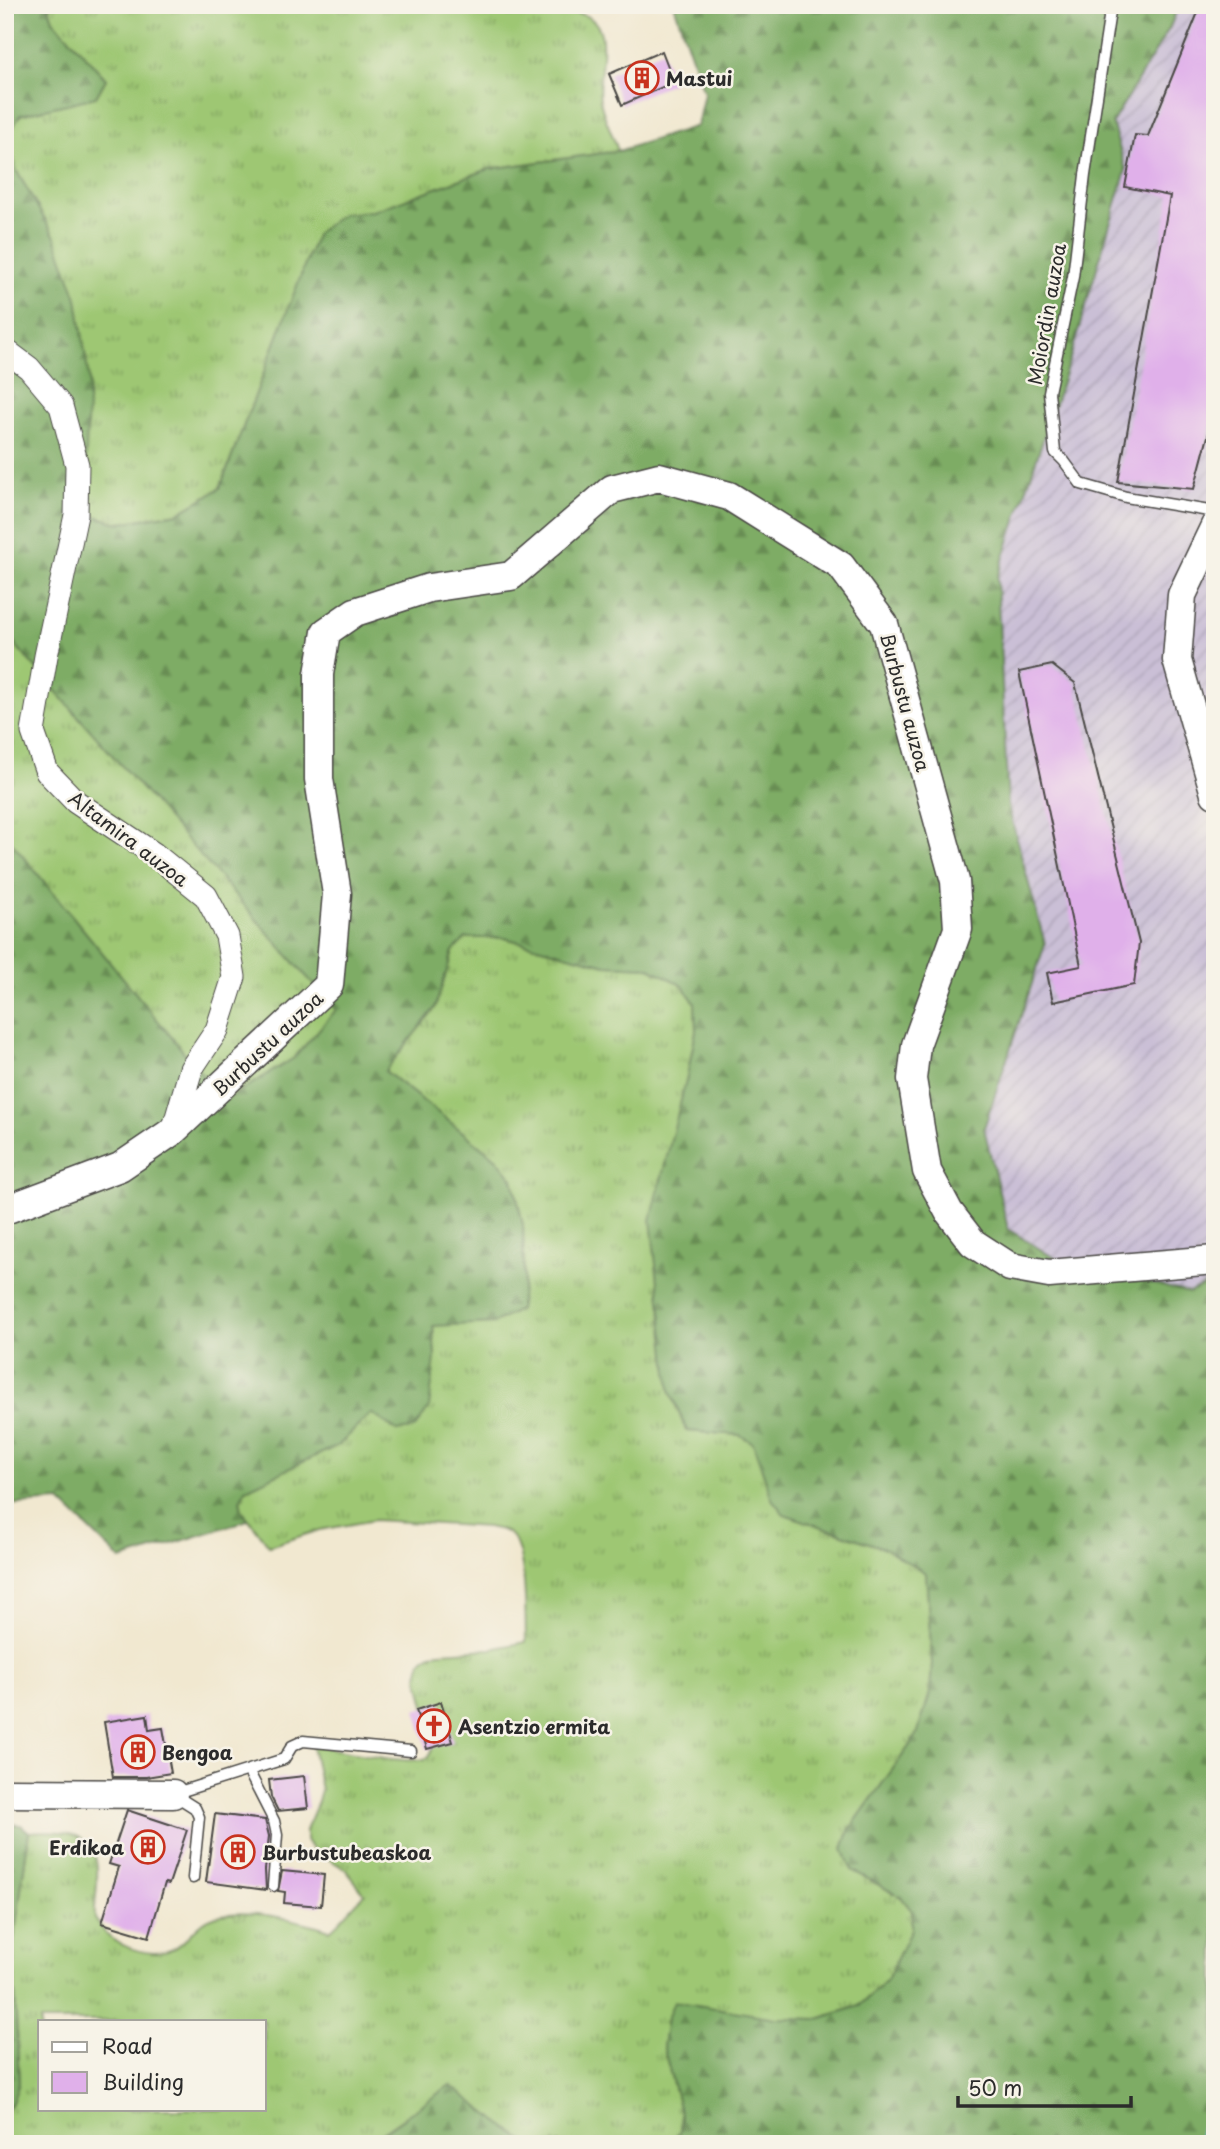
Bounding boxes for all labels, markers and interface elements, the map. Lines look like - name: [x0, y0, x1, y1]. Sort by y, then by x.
- building icon: Mastui: [623, 59, 661, 97]
- place label: Mastui: [666, 64, 733, 92]
- street label: Moiordin auzoa: [1020, 241, 1072, 387]
- street label: Burbustu auzoa: [874, 629, 938, 775]
- street label: Altamira auzoa: [63, 784, 195, 892]
- street label: Burbustu auzoa: [205, 984, 329, 1102]
- church icon: Asentzio ermita: [415, 1707, 453, 1745]
- place label: Asentzio ermita: [458, 1712, 610, 1740]
- building icon: Bengoa: [119, 1733, 157, 1771]
- place label: Bengoa: [162, 1738, 233, 1766]
- building icon: Erdikoa: [129, 1828, 167, 1866]
- place label: Erdikoa: [49, 1833, 124, 1861]
- building icon: Burbustubeaskoa: [219, 1833, 257, 1871]
- place label: Burbustubeaskoa: [262, 1838, 432, 1866]
- legend: [38, 2020, 266, 2110]
- text: Road: [102, 2029, 153, 2061]
- text: Building: [102, 2065, 184, 2097]
- scale bar: [958, 2065, 1131, 2109]
- text: 50 m: [968, 2071, 1022, 2103]

